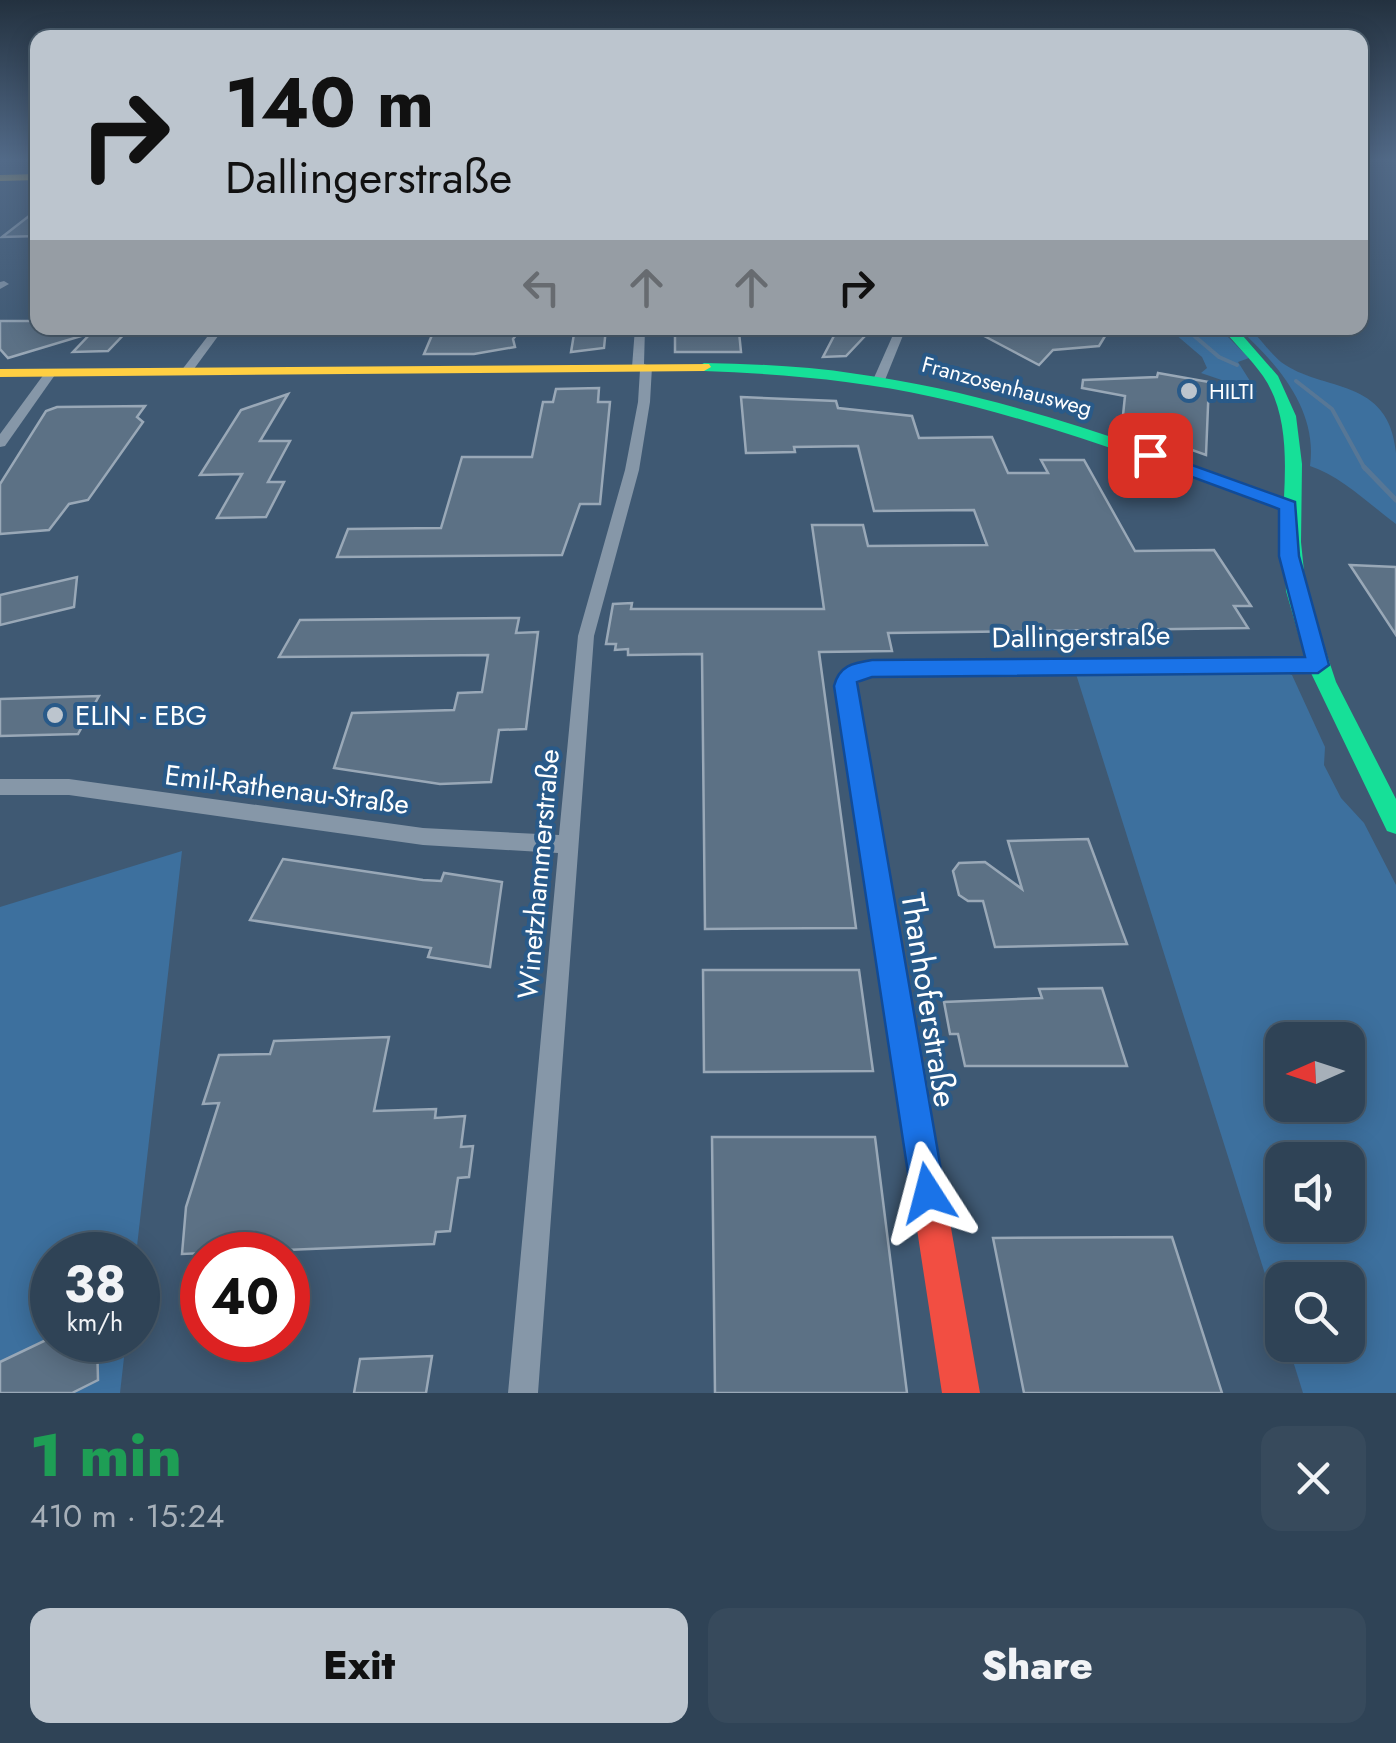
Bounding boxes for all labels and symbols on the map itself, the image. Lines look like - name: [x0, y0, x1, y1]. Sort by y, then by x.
- street label: Franzosenhausweg: [918, 348, 1096, 424]
- place label: HILTI: [1209, 375, 1254, 407]
- marker: HILTI: [1178, 380, 1200, 402]
- pin: [1108, 413, 1193, 498]
- street label: Dallingerstraße: [991, 614, 1171, 659]
- place label: ELIN - EBG: [75, 695, 207, 736]
- marker: ELIN - EBG: [44, 704, 66, 726]
- street label: Winetzhammerstraße: [507, 747, 570, 1001]
- street label: Emil-Rathenau-Straße: [162, 754, 411, 825]
- street label: Thanhoferstraße: [889, 890, 969, 1110]
- north arrow: [1265, 1022, 1365, 1122]
- position arrow: [876, 1141, 980, 1245]
- speed limit sign: 40: [180, 1232, 310, 1362]

